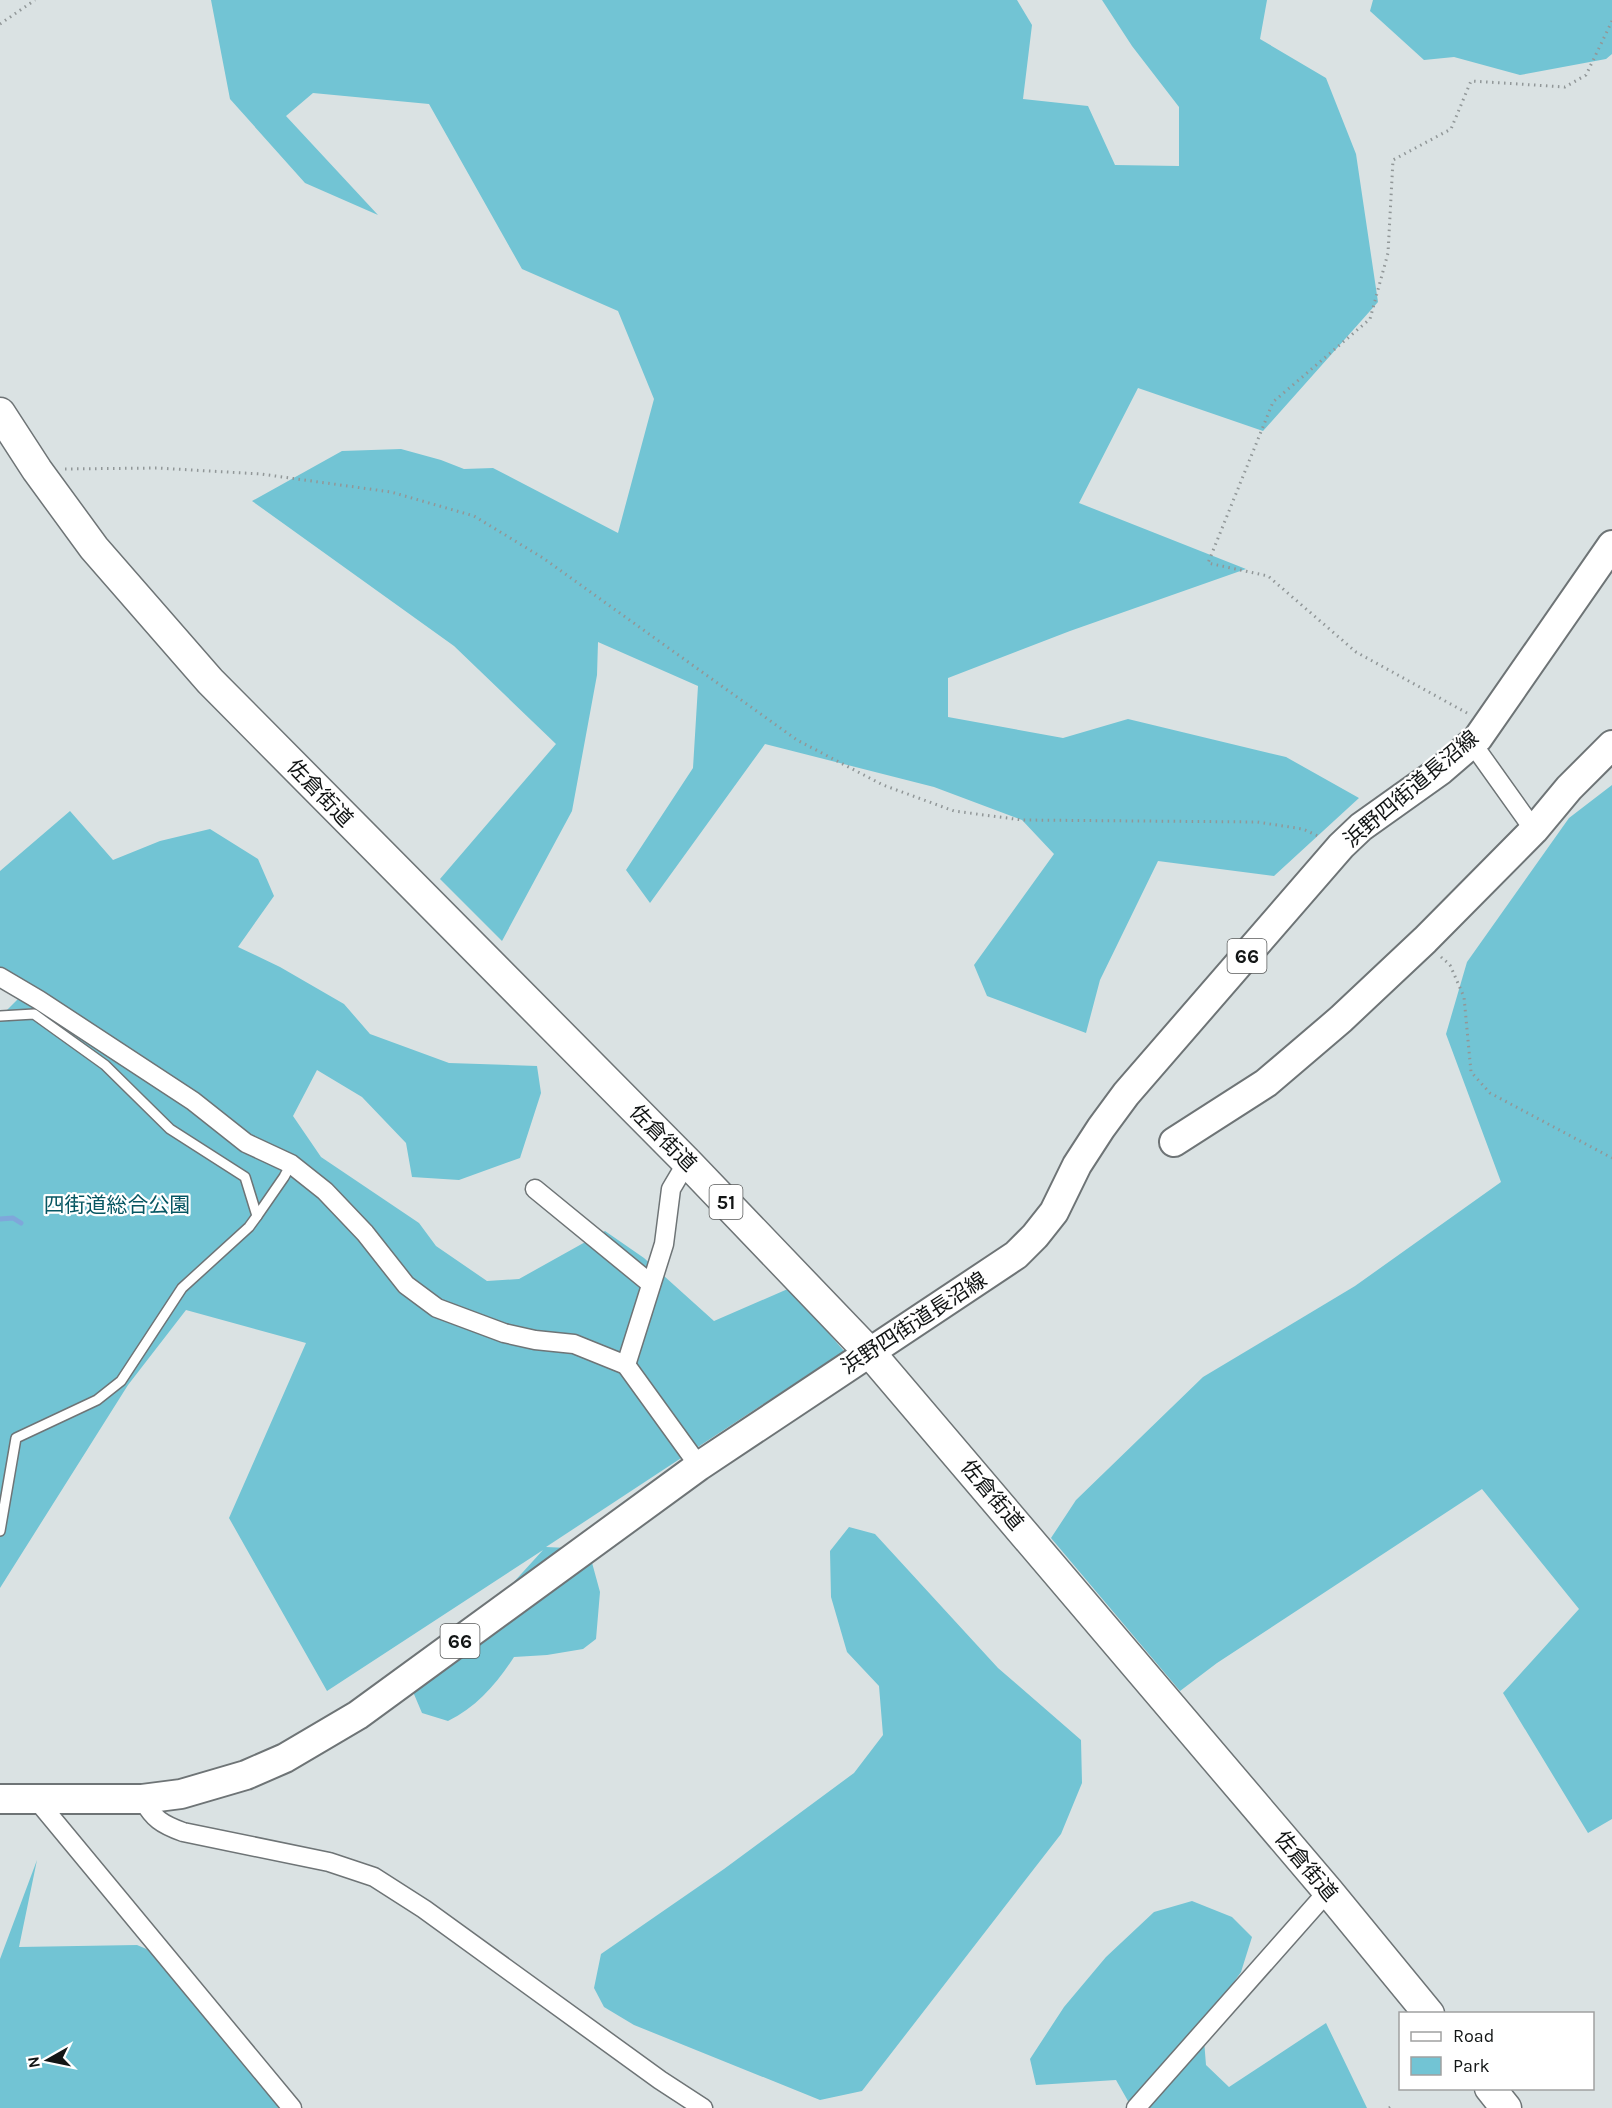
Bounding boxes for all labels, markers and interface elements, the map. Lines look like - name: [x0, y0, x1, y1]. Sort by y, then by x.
- street label: 浜野四街道長沼線: [1339, 726, 1483, 852]
- street label: 佐倉街道: [282, 754, 358, 832]
- road number: 66: [1228, 939, 1266, 973]
- street label: 佐倉街道: [625, 1100, 701, 1176]
- road number: 51: [710, 1185, 742, 1219]
- park label: 四街道総合公園: [44, 1193, 191, 1217]
- street label: 浜野四街道長沼線: [837, 1267, 991, 1379]
- street label: 佐倉街道: [956, 1455, 1028, 1535]
- road number: 66: [440, 1624, 480, 1658]
- street label: 佐倉街道: [1270, 1826, 1342, 1906]
- legend: [1399, 2012, 1594, 2090]
- text: Road: [1453, 2025, 1494, 2047]
- north arrow: [18, 2030, 78, 2090]
- text: N: [23, 2055, 44, 2069]
- text: Park: [1453, 2055, 1490, 2077]

